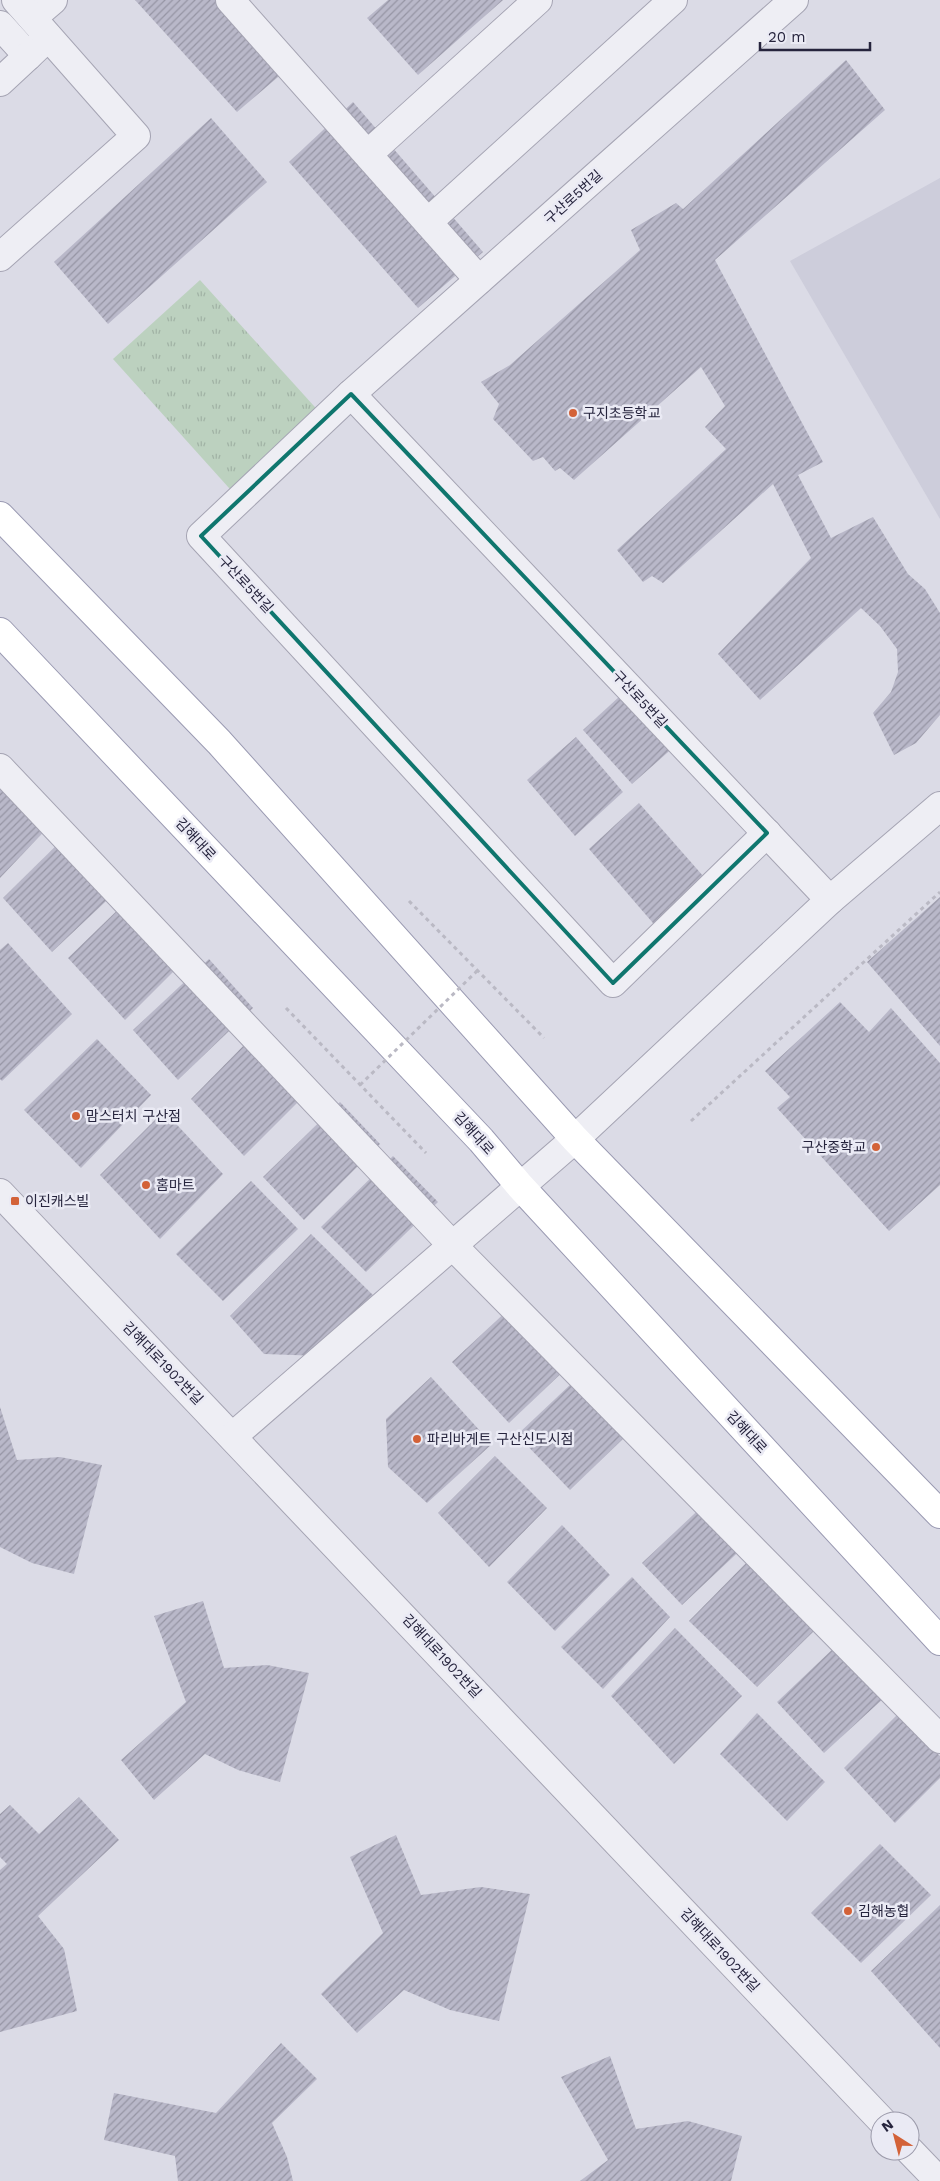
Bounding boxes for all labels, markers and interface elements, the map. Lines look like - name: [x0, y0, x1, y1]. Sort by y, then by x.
- scale bar: [760, 20, 870, 52]
- text: 20 m: [768, 28, 806, 46]
- street label: 구산로5번길: [541, 167, 605, 227]
- place label: 구지초등학교: [583, 405, 660, 421]
- marker: 구지초등학교: [567, 407, 579, 419]
- street label: 구산로5번길: [215, 552, 277, 616]
- street label: 구산로5번길: [609, 667, 671, 731]
- street label: 김해대로: [173, 815, 219, 863]
- place label: 맘스터치 구산점: [86, 1108, 181, 1124]
- street label: 김해대로: [451, 1108, 497, 1158]
- marker: 맘스터치 구산점: [70, 1110, 82, 1122]
- place label: 구산중학교: [802, 1139, 866, 1155]
- marker: 구산중학교: [870, 1141, 882, 1153]
- place label: 홈마트: [156, 1177, 195, 1193]
- marker: 홈마트: [140, 1179, 152, 1191]
- place label: 이진캐스빌: [25, 1193, 89, 1209]
- marker: 이진캐스빌: [9, 1195, 21, 1207]
- street label: 김해대로1902번길: [120, 1319, 206, 1407]
- street label: 김해대로: [724, 1408, 770, 1456]
- place label: 파리바게트 구산신도시점: [427, 1431, 573, 1447]
- marker: 파리바게트 구산신도시점: [411, 1433, 423, 1445]
- street label: 김해대로1902번길: [399, 1611, 485, 1701]
- place label: 김해농협: [858, 1903, 910, 1919]
- street label: 김해대로1902번길: [677, 1905, 763, 1995]
- marker: 김해농협: [842, 1905, 854, 1917]
- north arrow: [870, 2111, 920, 2161]
- text: N: [878, 2116, 896, 2135]

